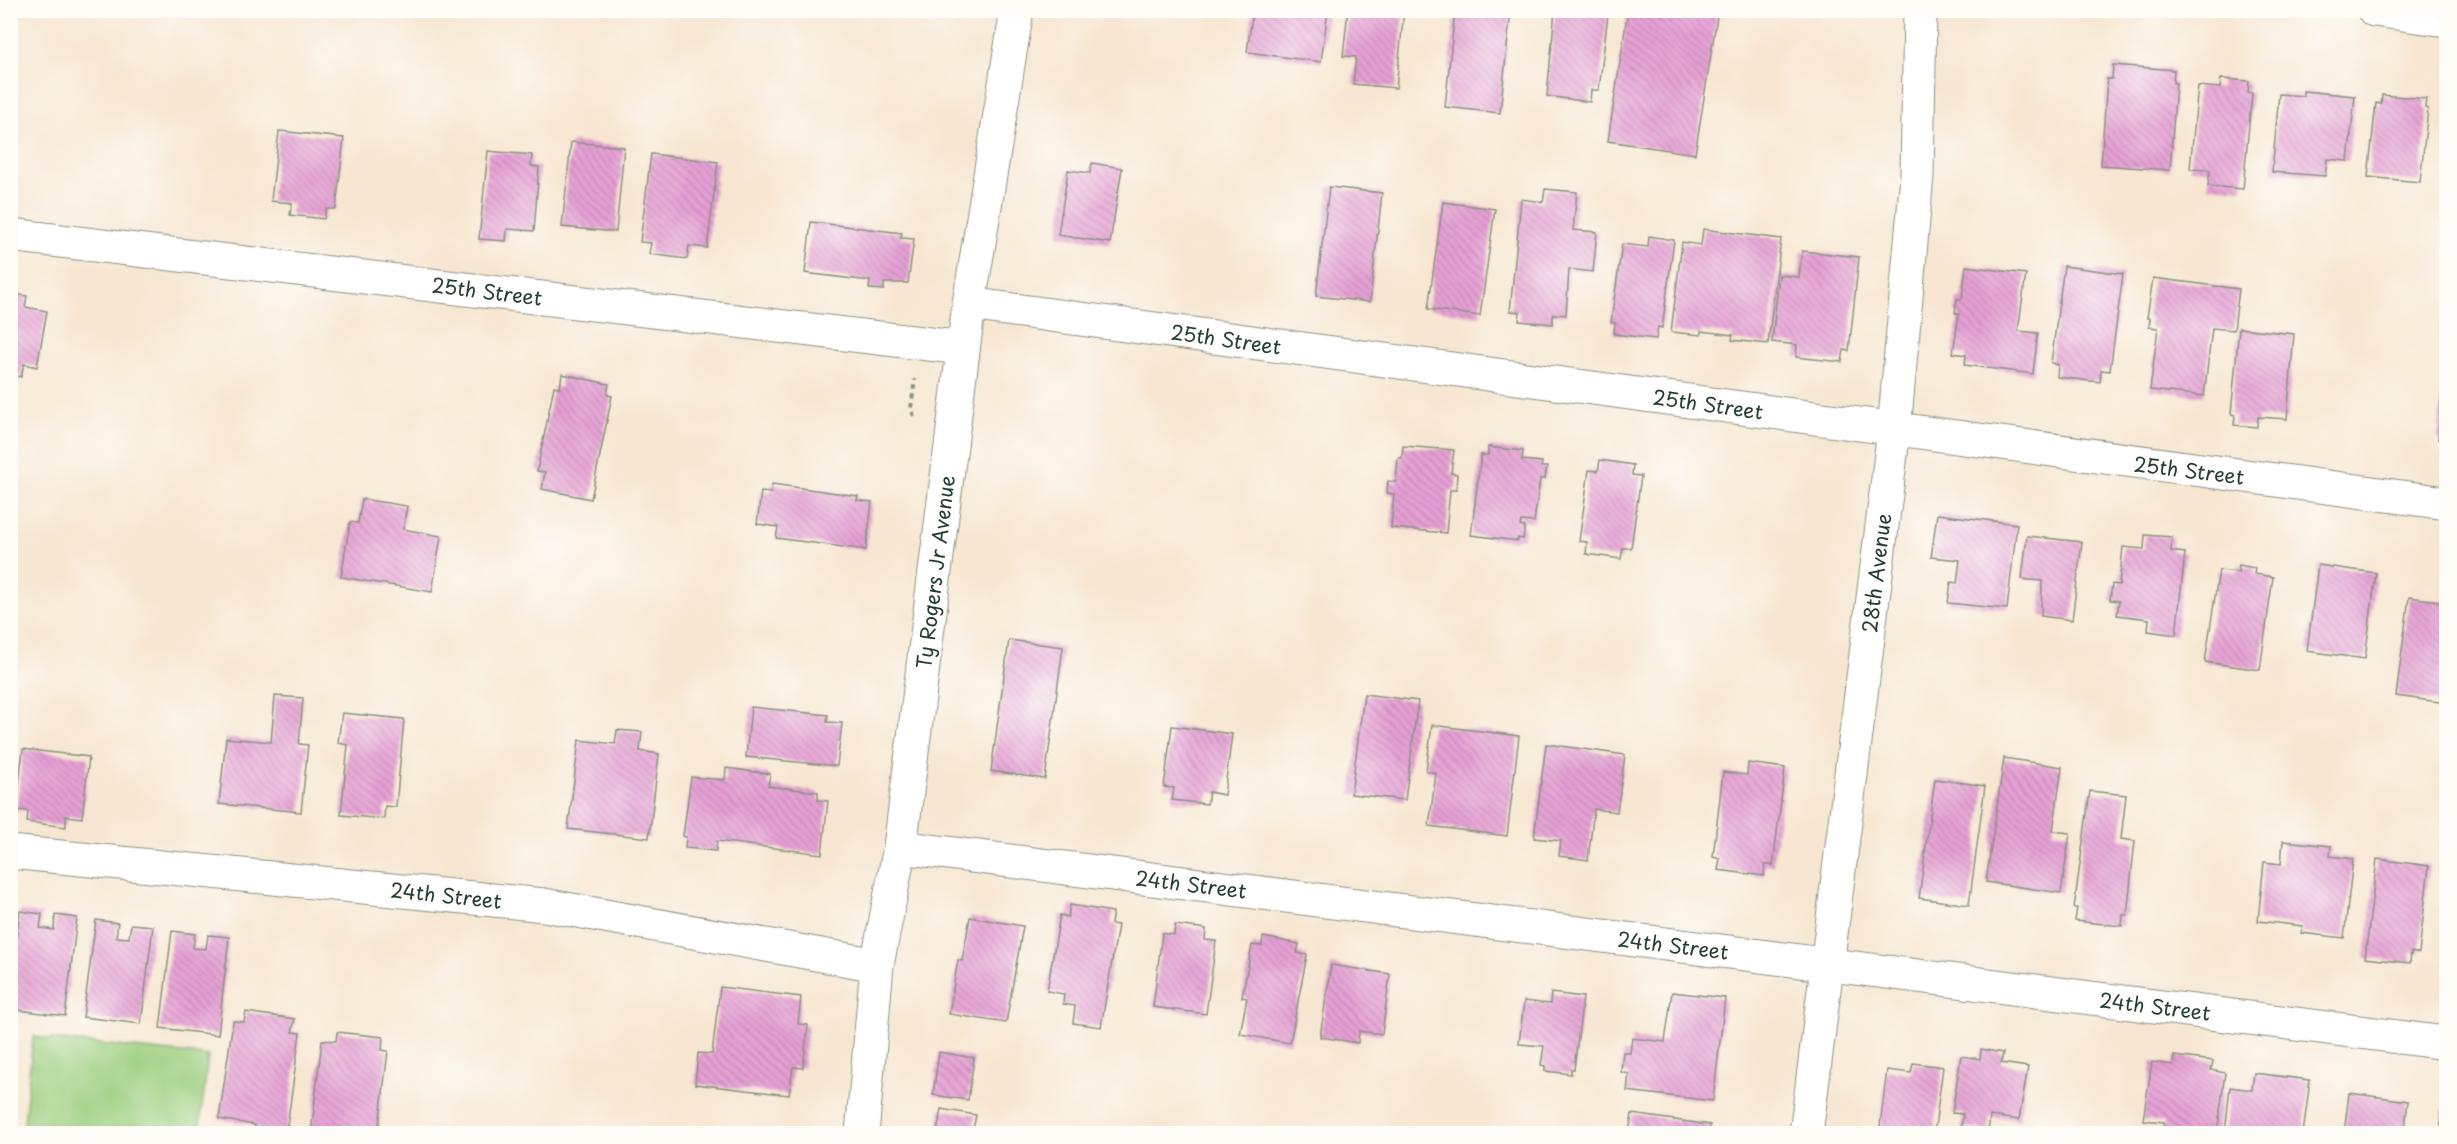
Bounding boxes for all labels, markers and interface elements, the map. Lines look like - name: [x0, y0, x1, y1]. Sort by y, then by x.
- street label: 25th Street: [430, 269, 544, 313]
- street label: 25th Street: [1169, 316, 1283, 362]
- street label: 25th Street: [1651, 381, 1765, 427]
- street label: 25th Street: [2132, 448, 2246, 492]
- street label: Ty Rogers Jr Avenue: [908, 474, 962, 670]
- street label: 28th Avenue: [1854, 512, 1898, 634]
- street label: 24th Street: [1134, 862, 1248, 906]
- street label: 24th Street: [389, 874, 503, 916]
- street label: 24th Street: [1616, 923, 1730, 967]
- street label: 24th Street: [2098, 984, 2212, 1028]

